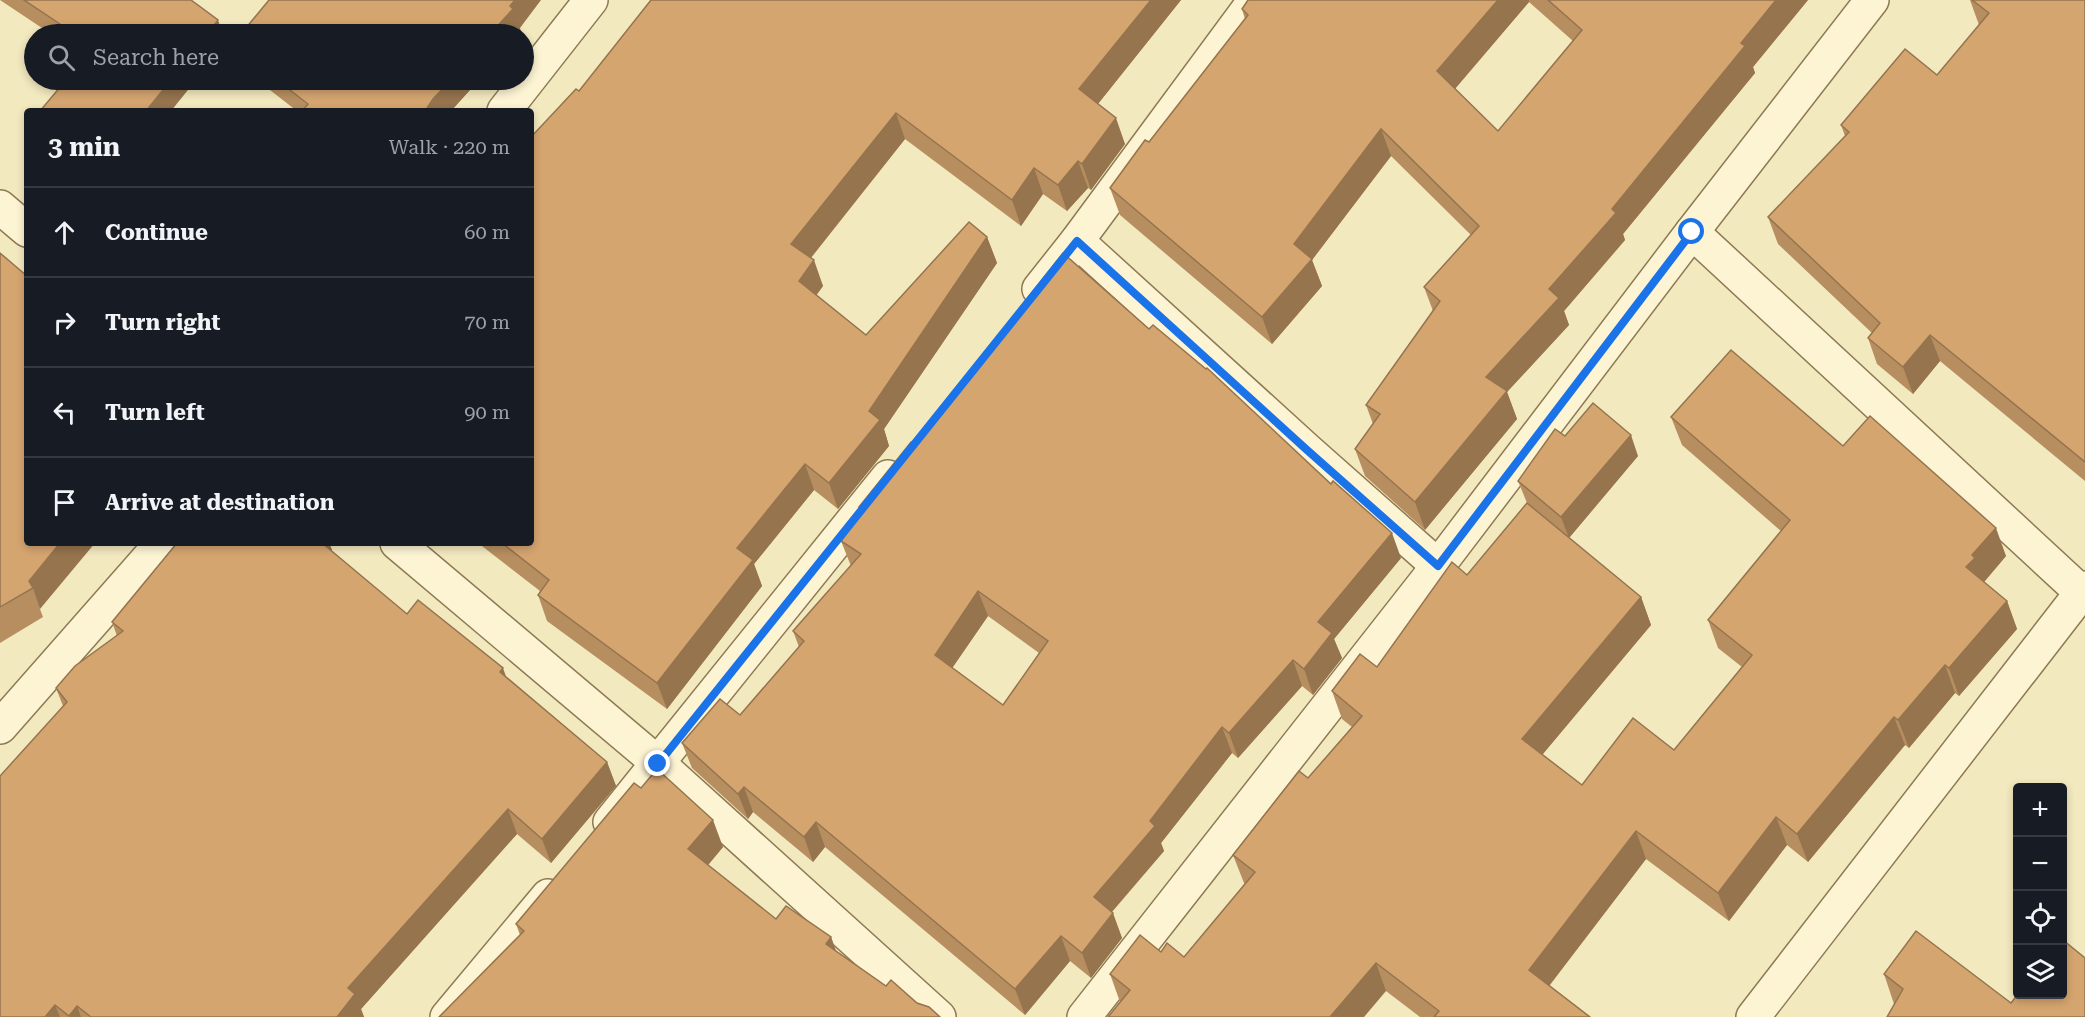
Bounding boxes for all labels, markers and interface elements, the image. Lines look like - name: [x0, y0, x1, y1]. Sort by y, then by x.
- search box: [24, 24, 534, 90]
- icon: search: [45, 41, 78, 74]
- text: Search here: [93, 45, 219, 70]
- text: 3 min: [48, 132, 120, 162]
- text: Walk · 220 m: [389, 135, 510, 159]
- icon: ahead: [48, 216, 81, 249]
- route start: [1678, 218, 1704, 244]
- text: Continue: [105, 220, 208, 245]
- text: 60 m: [464, 220, 510, 244]
- icon: right: [48, 306, 81, 339]
- text: Turn right: [105, 310, 220, 335]
- text: 70 m: [464, 310, 510, 334]
- icon: left: [48, 396, 81, 429]
- text: Turn left: [105, 400, 205, 425]
- text: 90 m: [464, 400, 510, 424]
- icon: arrive: [48, 486, 81, 519]
- text: Arrive at destination: [105, 490, 334, 515]
- route end: [644, 750, 670, 776]
- map controls: [2013, 783, 2067, 999]
- button: +: [2013, 783, 2067, 837]
- button: −: [2013, 837, 2067, 891]
- button: locate: [2013, 891, 2067, 945]
- button: layers: [2013, 945, 2067, 999]

